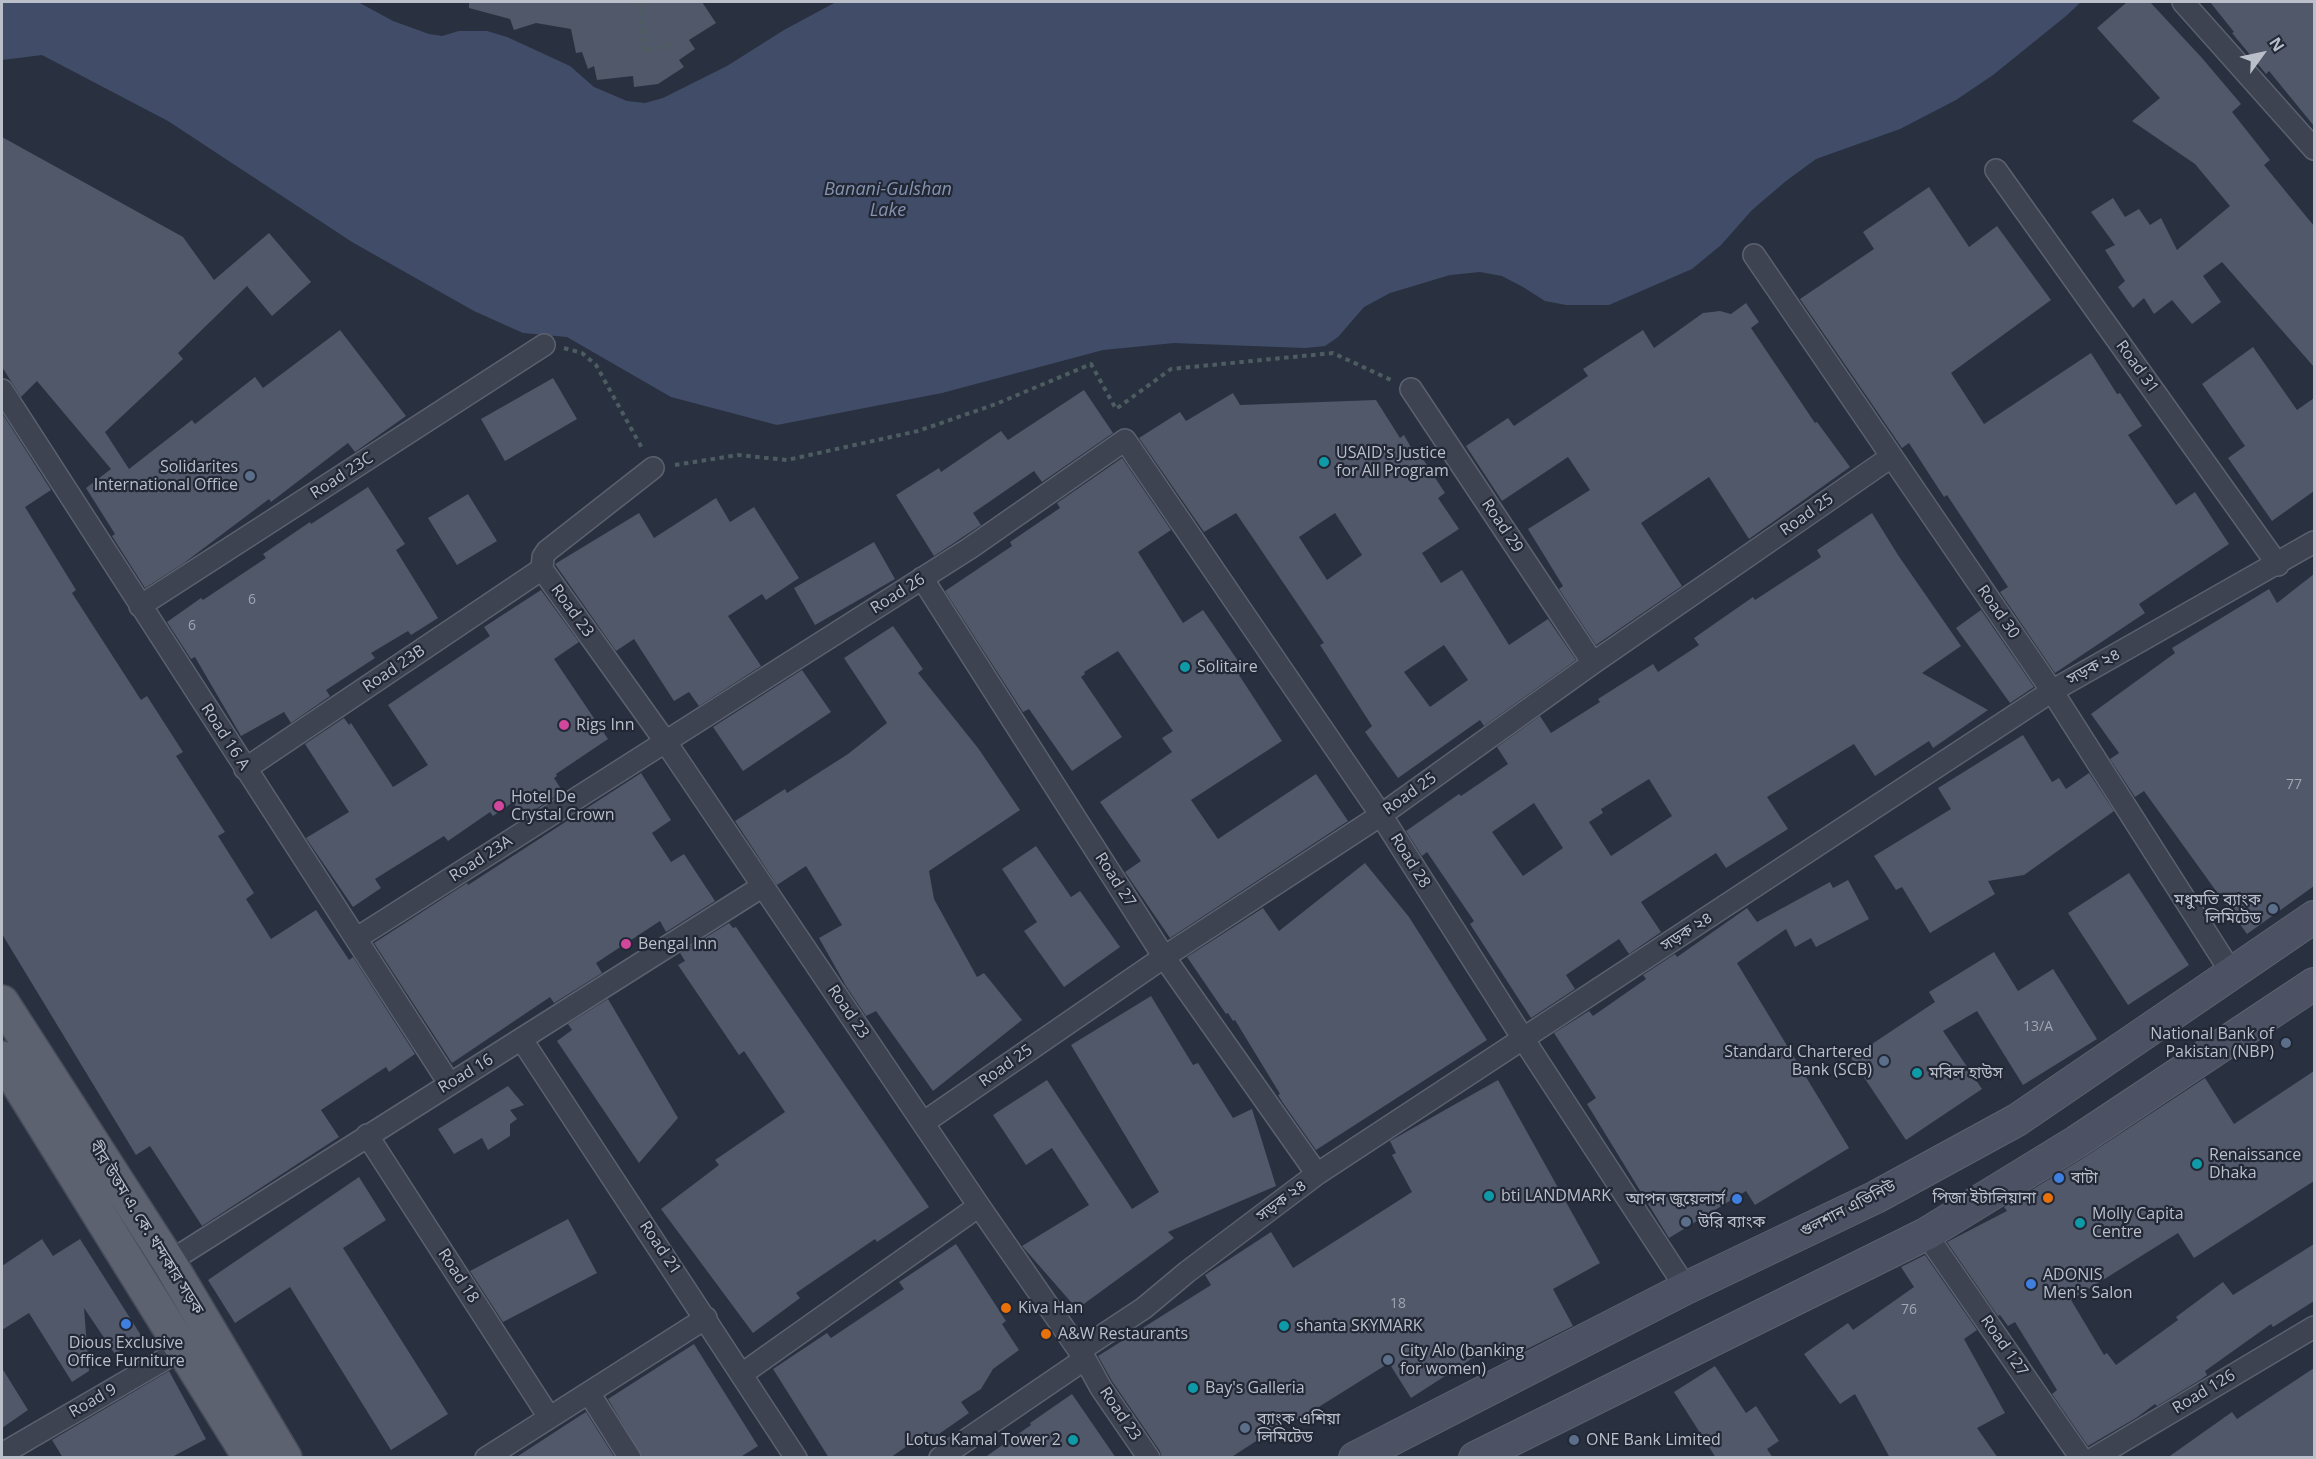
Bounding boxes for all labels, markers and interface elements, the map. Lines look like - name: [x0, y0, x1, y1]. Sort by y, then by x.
- north arrow: [2232, 24, 2292, 84]
- text: N: [2264, 33, 2290, 56]
- water label: Banani-Gulshan Lake: [824, 179, 952, 222]
- street label: Road 31: [2111, 337, 2163, 397]
- place label: USAID's Justice for All Program: [1336, 443, 1449, 481]
- street label: Road 23C: [307, 449, 377, 503]
- marker: USAID's Justice for All Program: [1317, 455, 1331, 469]
- place label: Solidarites International Office: [94, 457, 238, 495]
- marker: Solidarites International Office: [243, 469, 257, 483]
- street label: Road 25: [1777, 490, 1837, 540]
- street label: Road 29: [1477, 495, 1527, 557]
- street label: Road 26: [867, 570, 929, 618]
- street label: Road 23: [546, 581, 598, 641]
- street label: Road 30: [1973, 582, 2023, 642]
- house number: 6: [248, 592, 256, 608]
- house number: 6: [188, 618, 196, 634]
- street label: Road 23B: [359, 641, 429, 697]
- street label: সড়ক ২৪: [2064, 645, 2124, 689]
- place label: Solitaire: [1197, 657, 1258, 677]
- marker: Solitaire: [1178, 660, 1192, 674]
- street label: Road 16 A: [197, 700, 253, 774]
- place label: Rigs Inn: [576, 715, 634, 735]
- marker: Rigs Inn: [557, 718, 571, 732]
- street label: Road 25: [1380, 769, 1440, 819]
- house number: 77: [2286, 777, 2302, 793]
- place label: Hotel De Crystal Crown: [511, 787, 614, 825]
- marker: Hotel De Crystal Crown: [492, 799, 506, 813]
- street label: Road 28: [1386, 830, 1434, 892]
- street label: Road 23A: [446, 832, 516, 886]
- street label: Road 27: [1090, 849, 1140, 911]
- place label: মধুমতি ব্যাংক লিমিটেড: [2174, 890, 2261, 928]
- marker: মধুমতি ব্যাংক লিমিটেড: [2266, 902, 2280, 916]
- street label: সড়ক ২৪: [1658, 908, 1716, 956]
- place label: Bengal Inn: [638, 934, 717, 954]
- marker: Bengal Inn: [619, 937, 633, 951]
- street label: Road 23: [823, 981, 873, 1043]
- house number: 13/A: [2023, 1019, 2053, 1035]
- place label: National Bank of Pakistan (NBP): [2150, 1024, 2274, 1062]
- marker: National Bank of Pakistan (NBP): [2279, 1036, 2293, 1050]
- street label: Road 25: [976, 1041, 1036, 1091]
- place label: Standard Chartered Bank (SCB): [1724, 1042, 1872, 1080]
- street label: Road 16: [435, 1050, 497, 1098]
- marker: Standard Chartered Bank (SCB): [1877, 1054, 1891, 1068]
- place label: মবিল হাউস: [1929, 1063, 2003, 1083]
- marker: মবিল হাউস: [1910, 1066, 1924, 1080]
- street label: বীর উত্তম এ. কে. খন্দকার সড়ক: [85, 1138, 207, 1318]
- place label: Renaissance Dhaka: [2209, 1145, 2301, 1183]
- marker: Renaissance Dhaka: [2190, 1157, 2204, 1171]
- place label: বাটা: [2071, 1168, 2098, 1188]
- marker: বাটা: [2052, 1171, 2066, 1185]
- street label: সড়ক ২৪: [1253, 1176, 1311, 1226]
- street label: গুলশান এভিনিউ: [1797, 1177, 1899, 1241]
- place label: bti LANDMARK: [1501, 1186, 1611, 1206]
- place label: পিজা ইটালিয়ানা: [1932, 1188, 2036, 1208]
- marker: bti LANDMARK: [1482, 1189, 1496, 1203]
- place label: আপন জুয়েলার্স: [1626, 1189, 1725, 1209]
- marker: পিজা ইটালিয়ানা: [2041, 1191, 2055, 1205]
- marker: আপন জুয়েলার্স: [1730, 1192, 1744, 1206]
- place label: Molly Capita Centre: [2092, 1204, 2184, 1242]
- place label: উরি ব্যাংক: [1698, 1212, 1765, 1232]
- marker: উরি ব্যাংক: [1679, 1215, 1693, 1229]
- marker: Molly Capita Centre: [2073, 1216, 2087, 1230]
- street label: Road 21: [635, 1217, 685, 1279]
- street label: Road 18: [433, 1245, 483, 1307]
- place label: ADONIS Men's Salon: [2043, 1265, 2133, 1303]
- marker: ADONIS Men's Salon: [2024, 1277, 2038, 1291]
- house number: 18: [1390, 1296, 1406, 1312]
- place label: Kiva Han: [1018, 1298, 1083, 1318]
- marker: Kiva Han: [999, 1301, 1013, 1315]
- house number: 76: [1901, 1302, 1917, 1318]
- street label: Road 127: [1976, 1312, 2032, 1380]
- place label: shanta SKYMARK: [1296, 1316, 1423, 1336]
- marker: Dious Exclusive Office Furniture: [119, 1317, 133, 1331]
- marker: shanta SKYMARK: [1277, 1319, 1291, 1333]
- place label: A&W Restaurants: [1058, 1324, 1188, 1344]
- marker: A&W Restaurants: [1039, 1327, 1053, 1341]
- place label: Dious Exclusive Office Furniture: [67, 1333, 185, 1371]
- place label: City Alo (banking for women): [1400, 1341, 1524, 1379]
- marker: City Alo (banking for women): [1381, 1353, 1395, 1367]
- street label: Road 126: [2169, 1366, 2239, 1418]
- place label: Bay's Galleria: [1205, 1378, 1305, 1398]
- street label: Road 9: [66, 1380, 120, 1422]
- marker: Bay's Galleria: [1186, 1381, 1200, 1395]
- street label: Road 23: [1095, 1383, 1145, 1445]
- place label: ব্যাংক এশিয়া লিমিটেড: [1257, 1409, 1340, 1447]
- marker: ব্যাংক এশিয়া লিমিটেড: [1238, 1421, 1252, 1435]
- place label: Lotus Kamal Tower 2: [905, 1430, 1061, 1450]
- place label: ONE Bank Limited: [1586, 1430, 1721, 1450]
- marker: Lotus Kamal Tower 2: [1066, 1433, 1080, 1447]
- marker: ONE Bank Limited: [1567, 1433, 1581, 1447]

